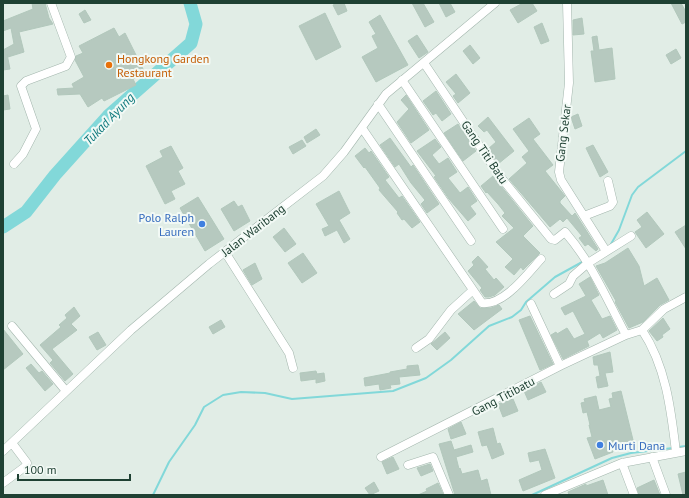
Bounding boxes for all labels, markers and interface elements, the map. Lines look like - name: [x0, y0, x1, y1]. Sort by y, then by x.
- place label: Hongkong Garden Restaurant: [117, 51, 209, 80]
- marker: Hongkong Garden Restaurant: [104, 60, 114, 70]
- water label: Tukad Ayung: [80, 89, 138, 149]
- street label: Gang Sekar: [552, 103, 574, 163]
- street label: Gang Titi Batu: [458, 118, 512, 186]
- street label: Jalan Waribang: [217, 201, 288, 260]
- place label: Polo Ralph Lauren: [139, 210, 194, 239]
- marker: Polo Ralph Lauren: [197, 219, 207, 229]
- street label: Gang Titibatu: [469, 373, 537, 419]
- place label: Murti Dana: [608, 438, 665, 453]
- marker: Murti Dana: [595, 440, 605, 450]
- scale bar: [18, 456, 130, 482]
- text: 100 m: [24, 462, 57, 477]

